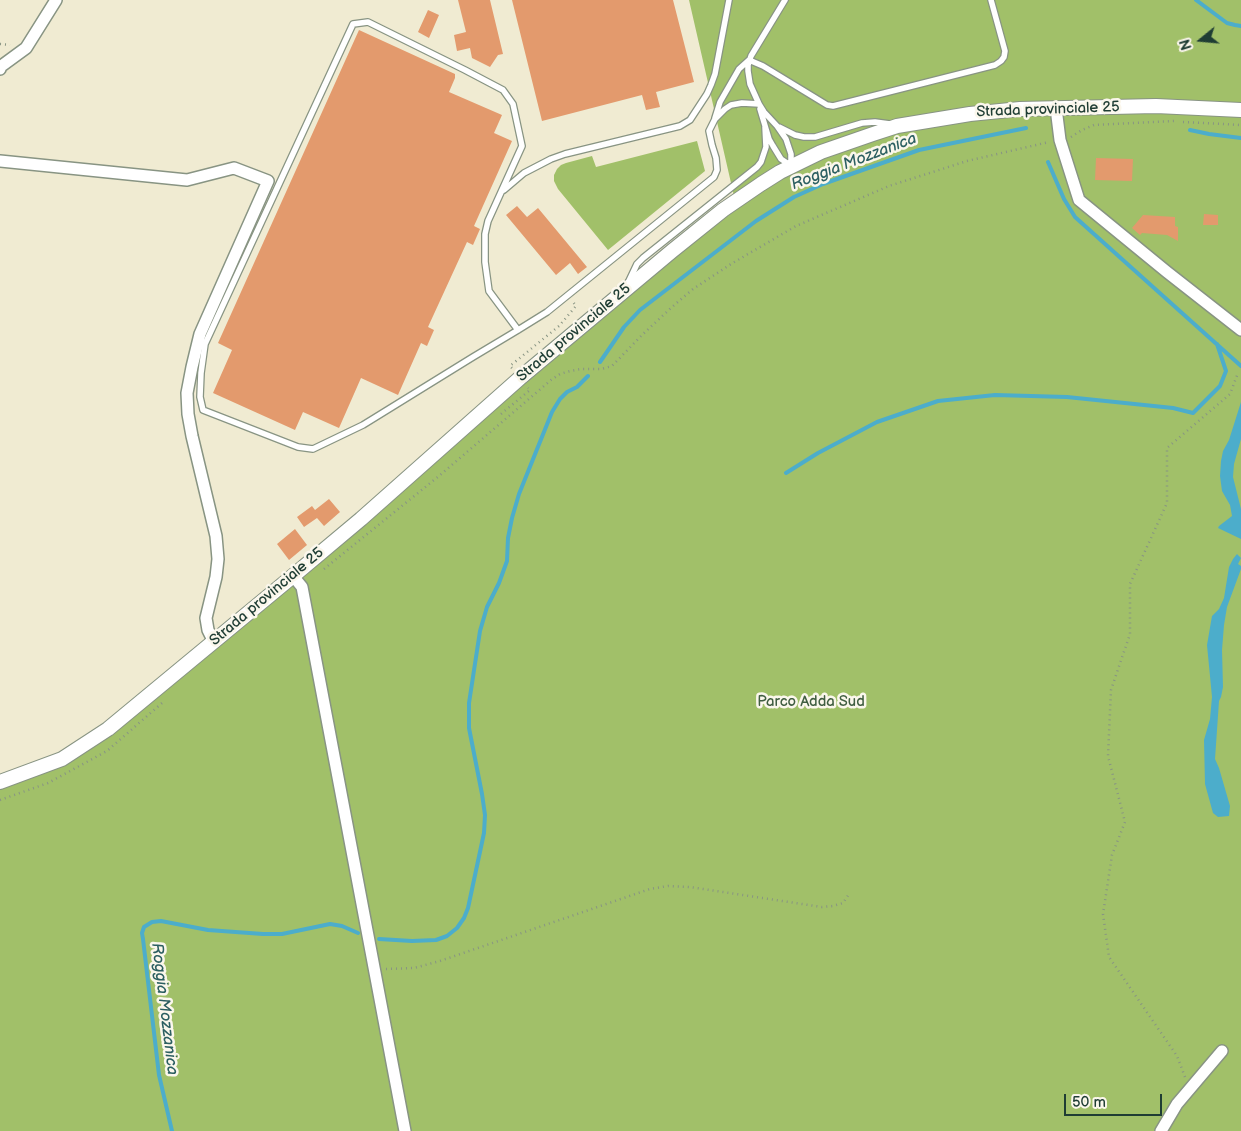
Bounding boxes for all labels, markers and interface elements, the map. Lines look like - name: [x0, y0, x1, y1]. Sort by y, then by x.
- north arrow: [1176, 15, 1226, 65]
- text: N: [1177, 37, 1196, 52]
- street label: Strada provinciale 25: [976, 99, 1120, 121]
- water label: Roggia Mozzanica: [789, 129, 919, 195]
- street label: Strada provinciale 25: [513, 280, 635, 386]
- street label: Strada provinciale 25: [206, 544, 328, 650]
- park label: Parco Adda Sud: [757, 693, 865, 711]
- water label: Roggia Mozzanica: [146, 942, 182, 1076]
- scale bar: [1066, 1084, 1164, 1116]
- text: 50 m: [1072, 1093, 1106, 1112]

